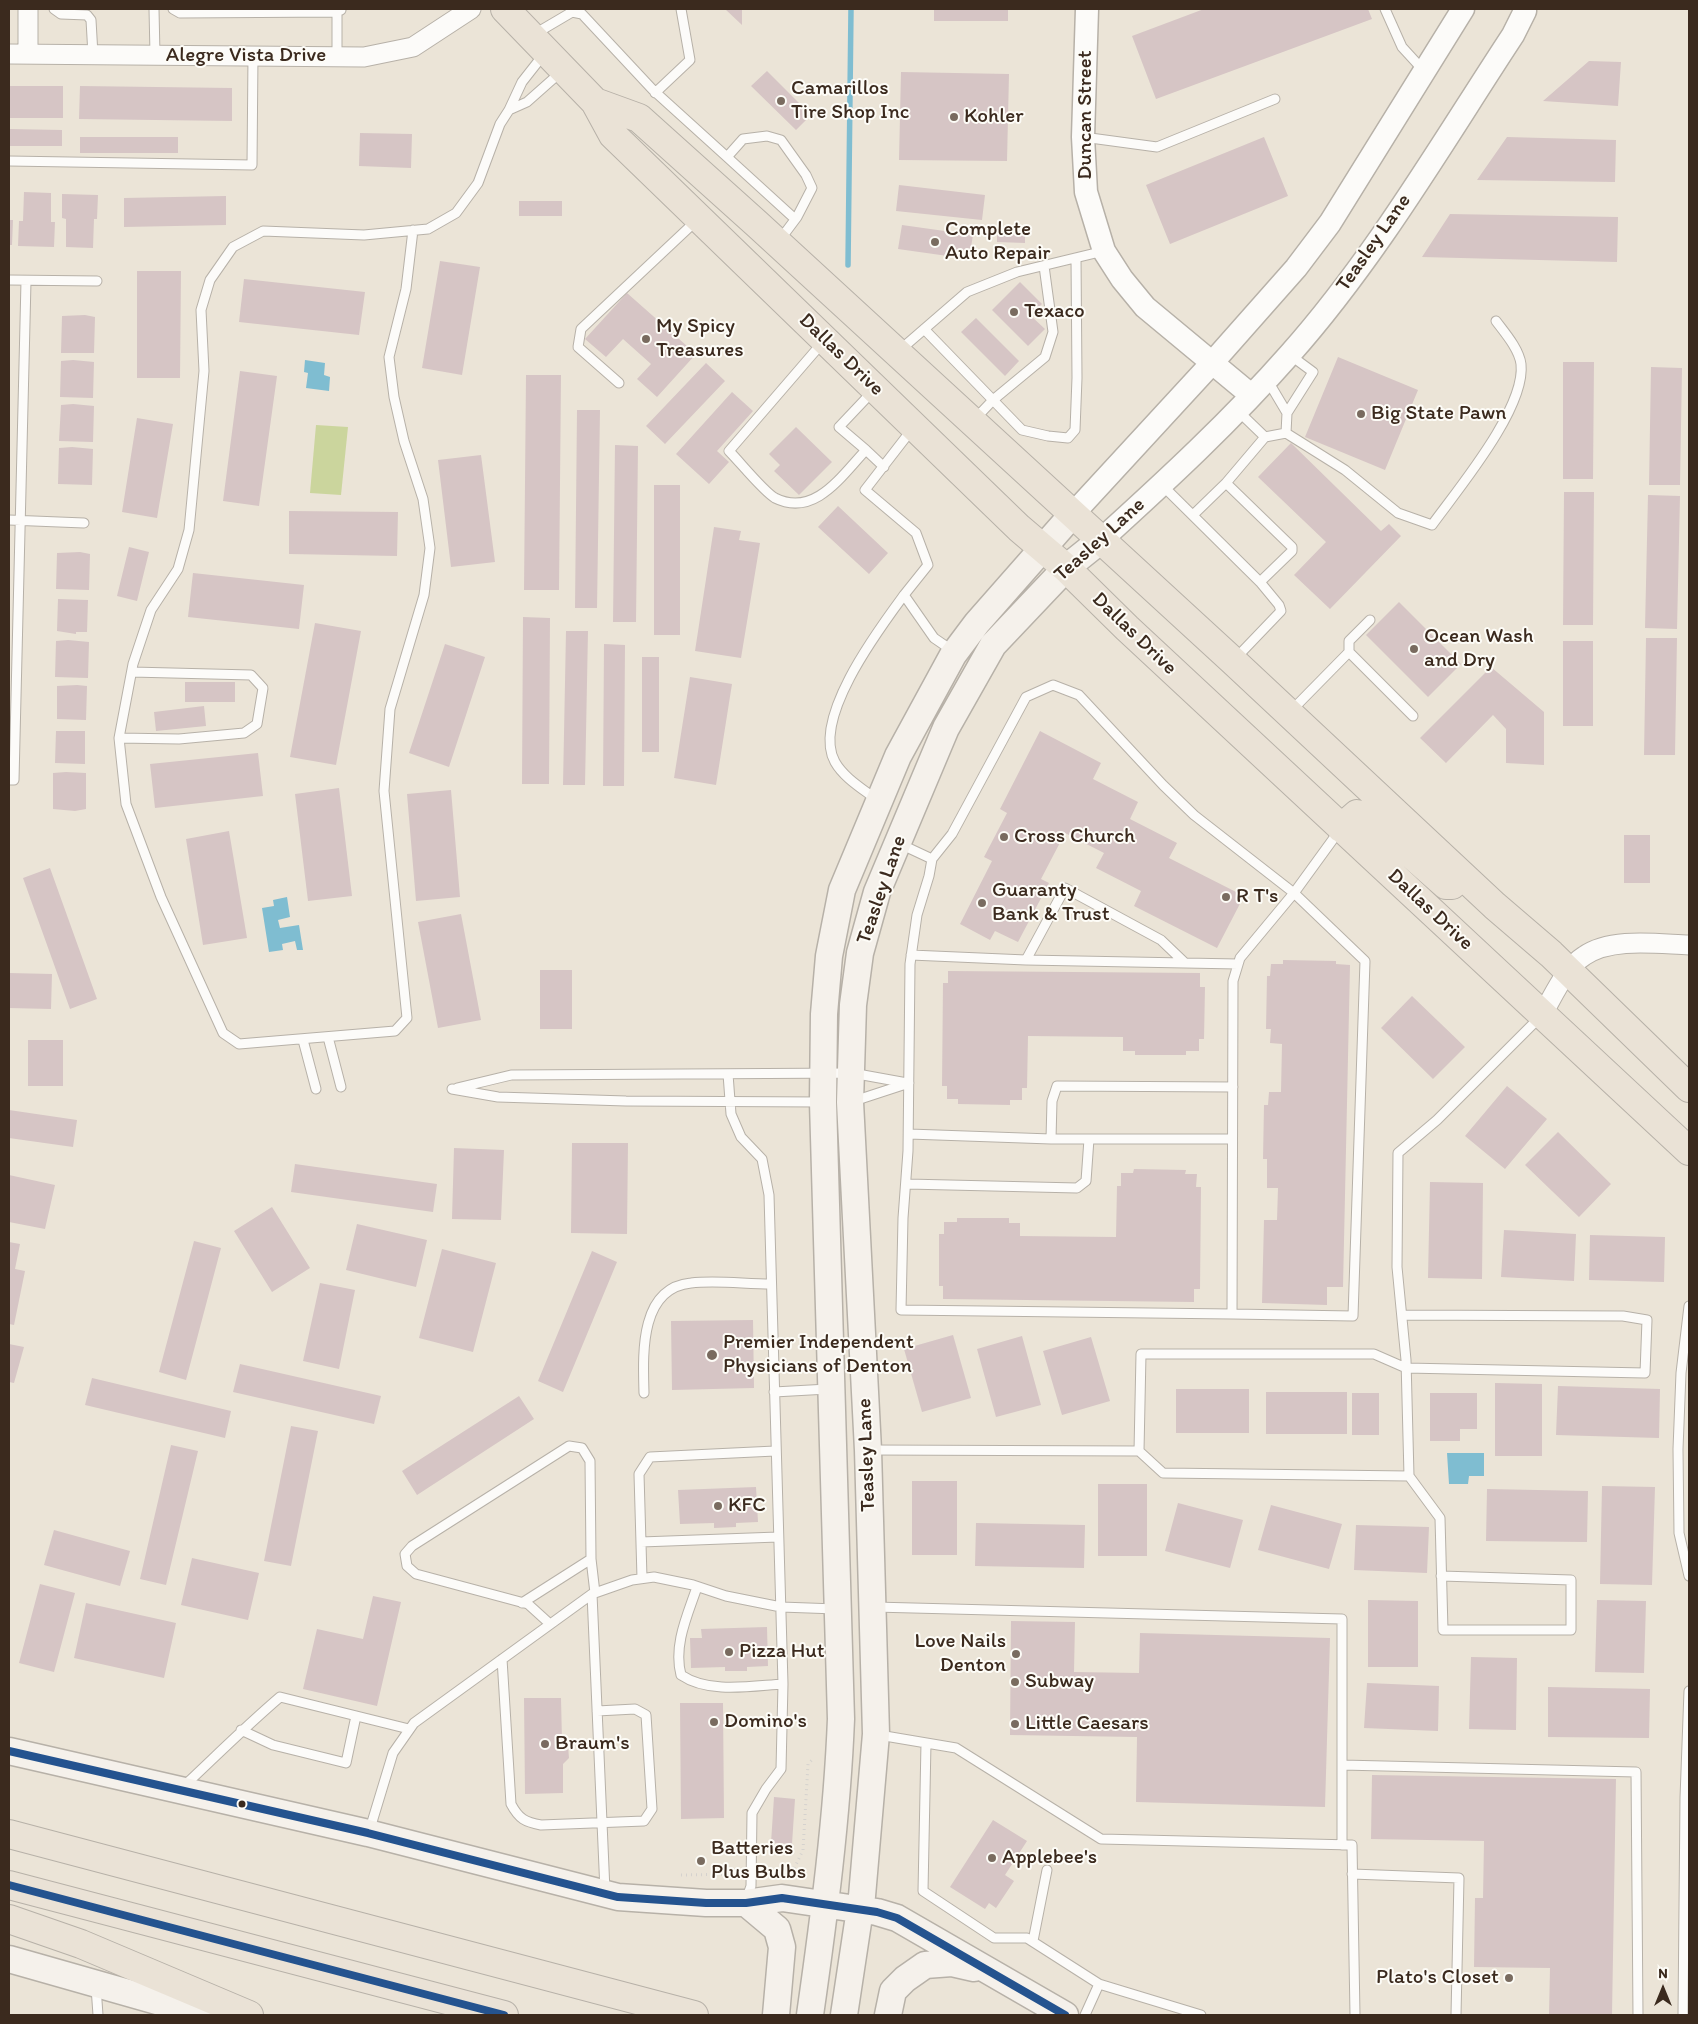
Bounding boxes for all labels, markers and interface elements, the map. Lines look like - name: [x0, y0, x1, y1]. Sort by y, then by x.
- street label: Alegre Vista Drive: [166, 43, 326, 69]
- street label: Duncan Street: [1073, 50, 1099, 180]
- place label: Camarillos Tire Shop Inc: [791, 76, 909, 126]
- marker: Camarillos Tire Shop Inc: [775, 95, 787, 107]
- place label: Kohler: [964, 104, 1024, 130]
- marker: Kohler: [948, 111, 960, 123]
- street label: Teasley Lane: [1331, 189, 1417, 297]
- place label: Complete Auto Repair: [945, 217, 1050, 267]
- marker: Complete Auto Repair: [929, 236, 941, 248]
- place label: Texaco: [1024, 299, 1085, 325]
- marker: Texaco: [1008, 306, 1020, 318]
- street label: Dallas Drive: [793, 308, 889, 402]
- place label: My Spicy Treasures: [656, 314, 744, 364]
- marker: My Spicy Treasures: [640, 333, 652, 345]
- place label: Big State Pawn: [1371, 401, 1506, 427]
- marker: Big State Pawn: [1355, 408, 1367, 420]
- street label: Teasley Lane: [1049, 493, 1151, 587]
- street label: Dallas Drive: [1086, 587, 1182, 681]
- place label: Ocean Wash and Dry: [1424, 624, 1533, 674]
- marker: Ocean Wash and Dry: [1408, 643, 1420, 655]
- place label: Cross Church: [1014, 824, 1135, 850]
- marker: Cross Church: [998, 831, 1010, 843]
- street label: Teasley Lane: [852, 832, 912, 948]
- street label: Dallas Drive: [1382, 864, 1478, 956]
- place label: Guaranty Bank & Trust: [992, 878, 1110, 928]
- place label: R T's: [1236, 884, 1278, 910]
- marker: R T's: [1220, 891, 1232, 903]
- marker: Guaranty Bank & Trust: [976, 897, 988, 909]
- place label: Premier Independent Physicians of Denton: [723, 1330, 914, 1380]
- marker: Premier Independent Physicians of Denton: [705, 1348, 719, 1362]
- street label: Teasley Lane: [852, 1398, 882, 1512]
- place label: KFC: [728, 1493, 766, 1519]
- marker: KFC: [712, 1500, 724, 1512]
- place label: Love Nails Denton: [914, 1629, 1006, 1679]
- place label: Pizza Hut: [739, 1639, 825, 1665]
- marker: Pizza Hut: [723, 1646, 735, 1658]
- marker: Love Nails Denton: [1010, 1648, 1022, 1660]
- place label: Subway: [1025, 1669, 1094, 1695]
- marker: Subway: [1009, 1676, 1021, 1688]
- place label: Domino's: [724, 1709, 807, 1735]
- place label: Little Caesars: [1025, 1711, 1149, 1737]
- marker: Domino's: [708, 1716, 720, 1728]
- marker: Little Caesars: [1009, 1718, 1021, 1730]
- place label: Braum's: [555, 1731, 630, 1757]
- marker: Braum's: [539, 1738, 551, 1750]
- unlabelled marker: [237, 1799, 247, 1809]
- place label: Batteries Plus Bulbs: [711, 1836, 806, 1886]
- place label: Applebee's: [1002, 1845, 1097, 1871]
- marker: Applebee's: [986, 1852, 998, 1864]
- marker: Batteries Plus Bulbs: [695, 1855, 707, 1867]
- north arrow: [1638, 1964, 1688, 2014]
- place label: Plato's Closet: [1376, 1965, 1499, 1991]
- text: N: [1658, 1965, 1668, 1982]
- marker: Plato's Closet: [1503, 1972, 1515, 1984]

